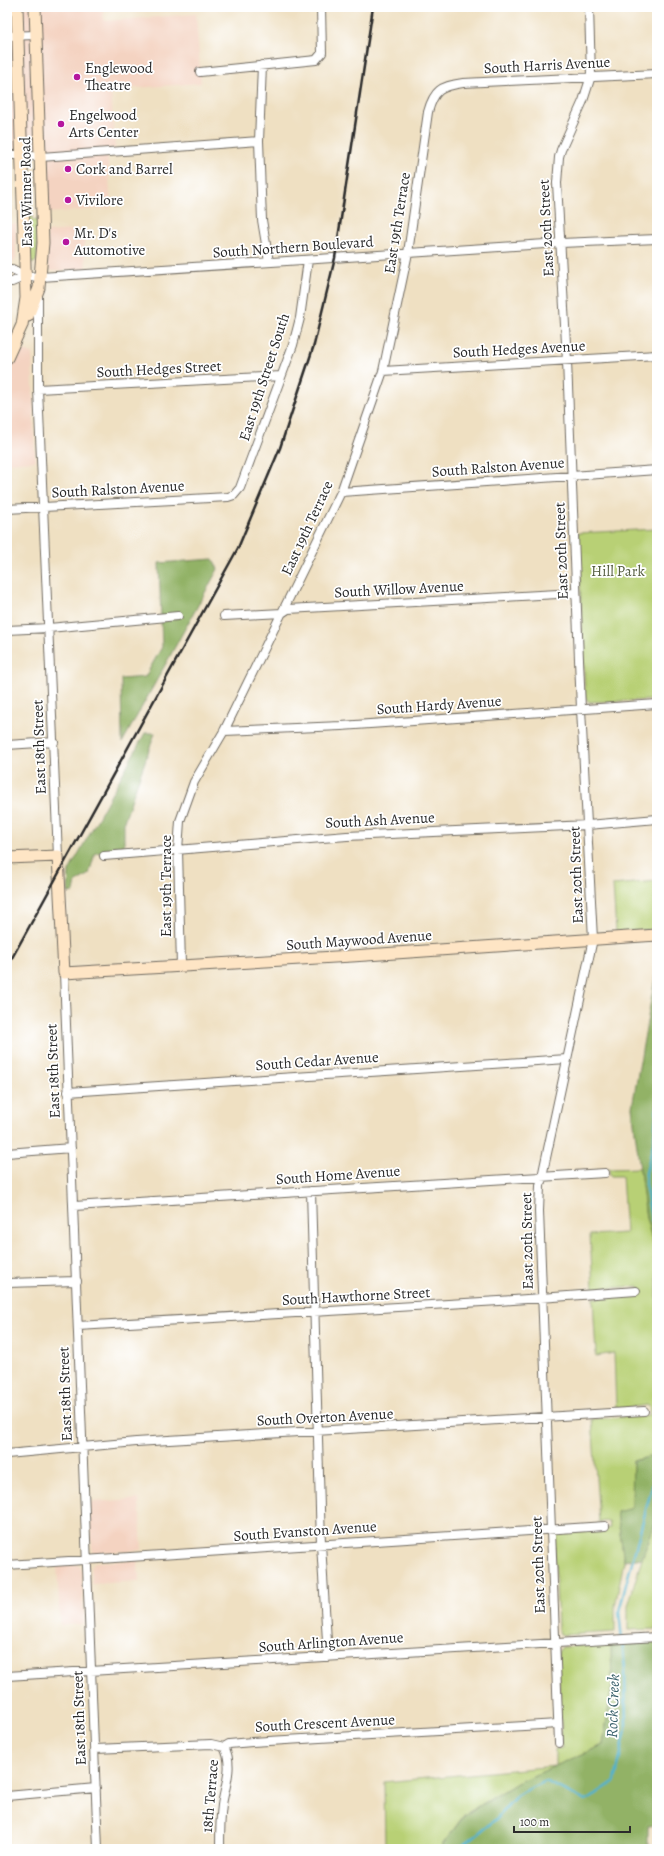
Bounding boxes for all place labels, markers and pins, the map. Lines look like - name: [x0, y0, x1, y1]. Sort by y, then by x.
- place label: Englewood Theatre: [85, 58, 154, 95]
- marker: Englewood Theatre: [72, 72, 82, 82]
- place label: Engelwood Arts Center: [68, 105, 139, 142]
- marker: Engelwood Arts Center: [56, 119, 66, 129]
- place label: Cork and Barrel: [76, 159, 173, 179]
- marker: Cork and Barrel: [63, 164, 73, 174]
- place label: Vivilore: [75, 190, 123, 210]
- marker: Vivilore: [63, 195, 73, 205]
- place label: Mr. D's Automotive: [73, 223, 146, 260]
- marker: Mr. D's Automotive: [61, 237, 71, 247]

